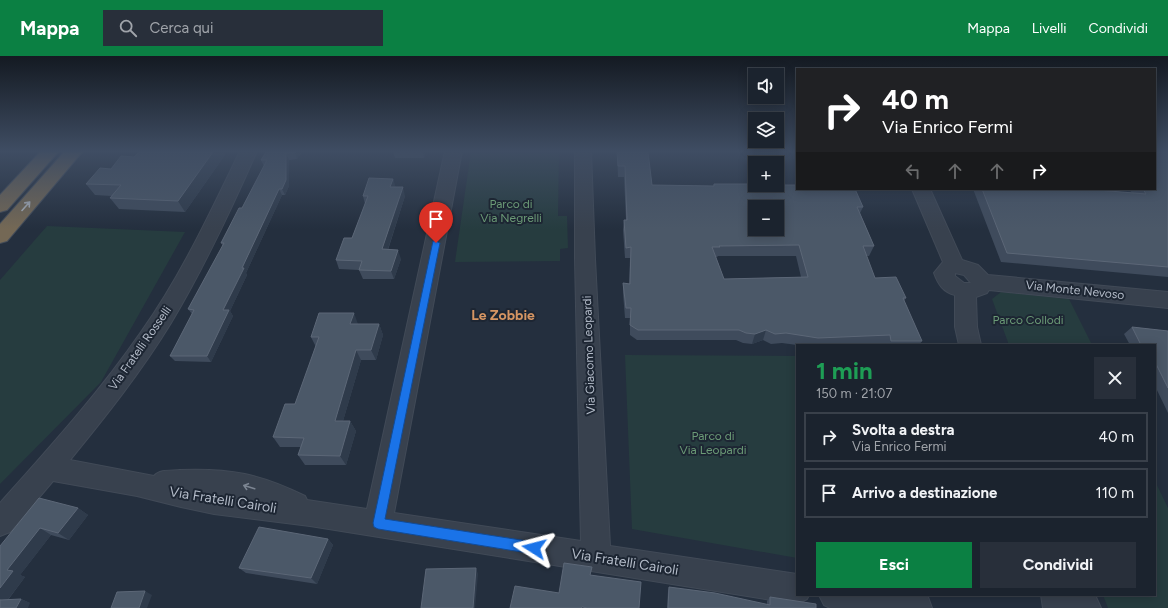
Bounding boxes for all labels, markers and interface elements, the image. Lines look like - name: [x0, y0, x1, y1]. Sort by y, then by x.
- search box: [103, 10, 383, 46]
- text: Mappa: [20, 17, 79, 40]
- icon: search: [117, 17, 139, 39]
- text: Cerca qui: [149, 19, 213, 37]
- text: Mappa: [967, 20, 1010, 37]
- text: Livelli: [1032, 20, 1067, 37]
- text: Condividi: [1089, 20, 1148, 37]
- map controls: [748, 68, 784, 236]
- button: sound: [748, 68, 784, 104]
- text: 40 m: [882, 82, 949, 116]
- icon: right: [816, 84, 868, 136]
- button: layers: [748, 112, 784, 148]
- text: Via Enrico Fermi: [882, 116, 1013, 138]
- button: +: [748, 156, 784, 192]
- icon: left: [902, 160, 924, 182]
- icon: ahead: [944, 160, 966, 182]
- icon: ahead: [986, 160, 1008, 182]
- icon: right: [1028, 160, 1050, 182]
- park label: Parco di Via Negrelli: [480, 197, 542, 225]
- button: −: [748, 200, 784, 236]
- one-way arrow: [21, 202, 30, 212]
- pin: [419, 202, 453, 243]
- icon: arrive: [425, 208, 447, 230]
- street label: Via Monte Nevoso: [1025, 278, 1125, 302]
- street label: Via Giacomo Leopardi: [580, 295, 598, 415]
- street label: Via Fratelli Rosselli: [106, 303, 174, 393]
- district label: Le Zobbie: [471, 307, 535, 324]
- park label: Parco Collodi: [992, 313, 1064, 327]
- text: 1 min: [816, 356, 873, 385]
- button: close: [1094, 357, 1136, 399]
- text: 150 m · 21:07: [816, 386, 892, 401]
- text: Svolta a destra: [852, 421, 955, 439]
- icon: right: [818, 426, 840, 448]
- text: 40 m: [1099, 428, 1134, 446]
- park label: Parco di Via Leopardi: [679, 429, 747, 457]
- text: Via Enrico Fermi: [852, 439, 947, 454]
- one-way arrow: [243, 482, 255, 490]
- icon: arrive: [818, 482, 840, 504]
- street label: Via Fratelli Cairoli: [168, 483, 278, 517]
- text: Arrivo a destinazione: [852, 484, 997, 502]
- text: 110 m: [1096, 484, 1134, 502]
- position arrow: [513, 527, 555, 569]
- button: Esci: [816, 542, 972, 588]
- button: Condividi: [980, 542, 1136, 588]
- street label: Via Fratelli Cairoli: [570, 545, 680, 579]

